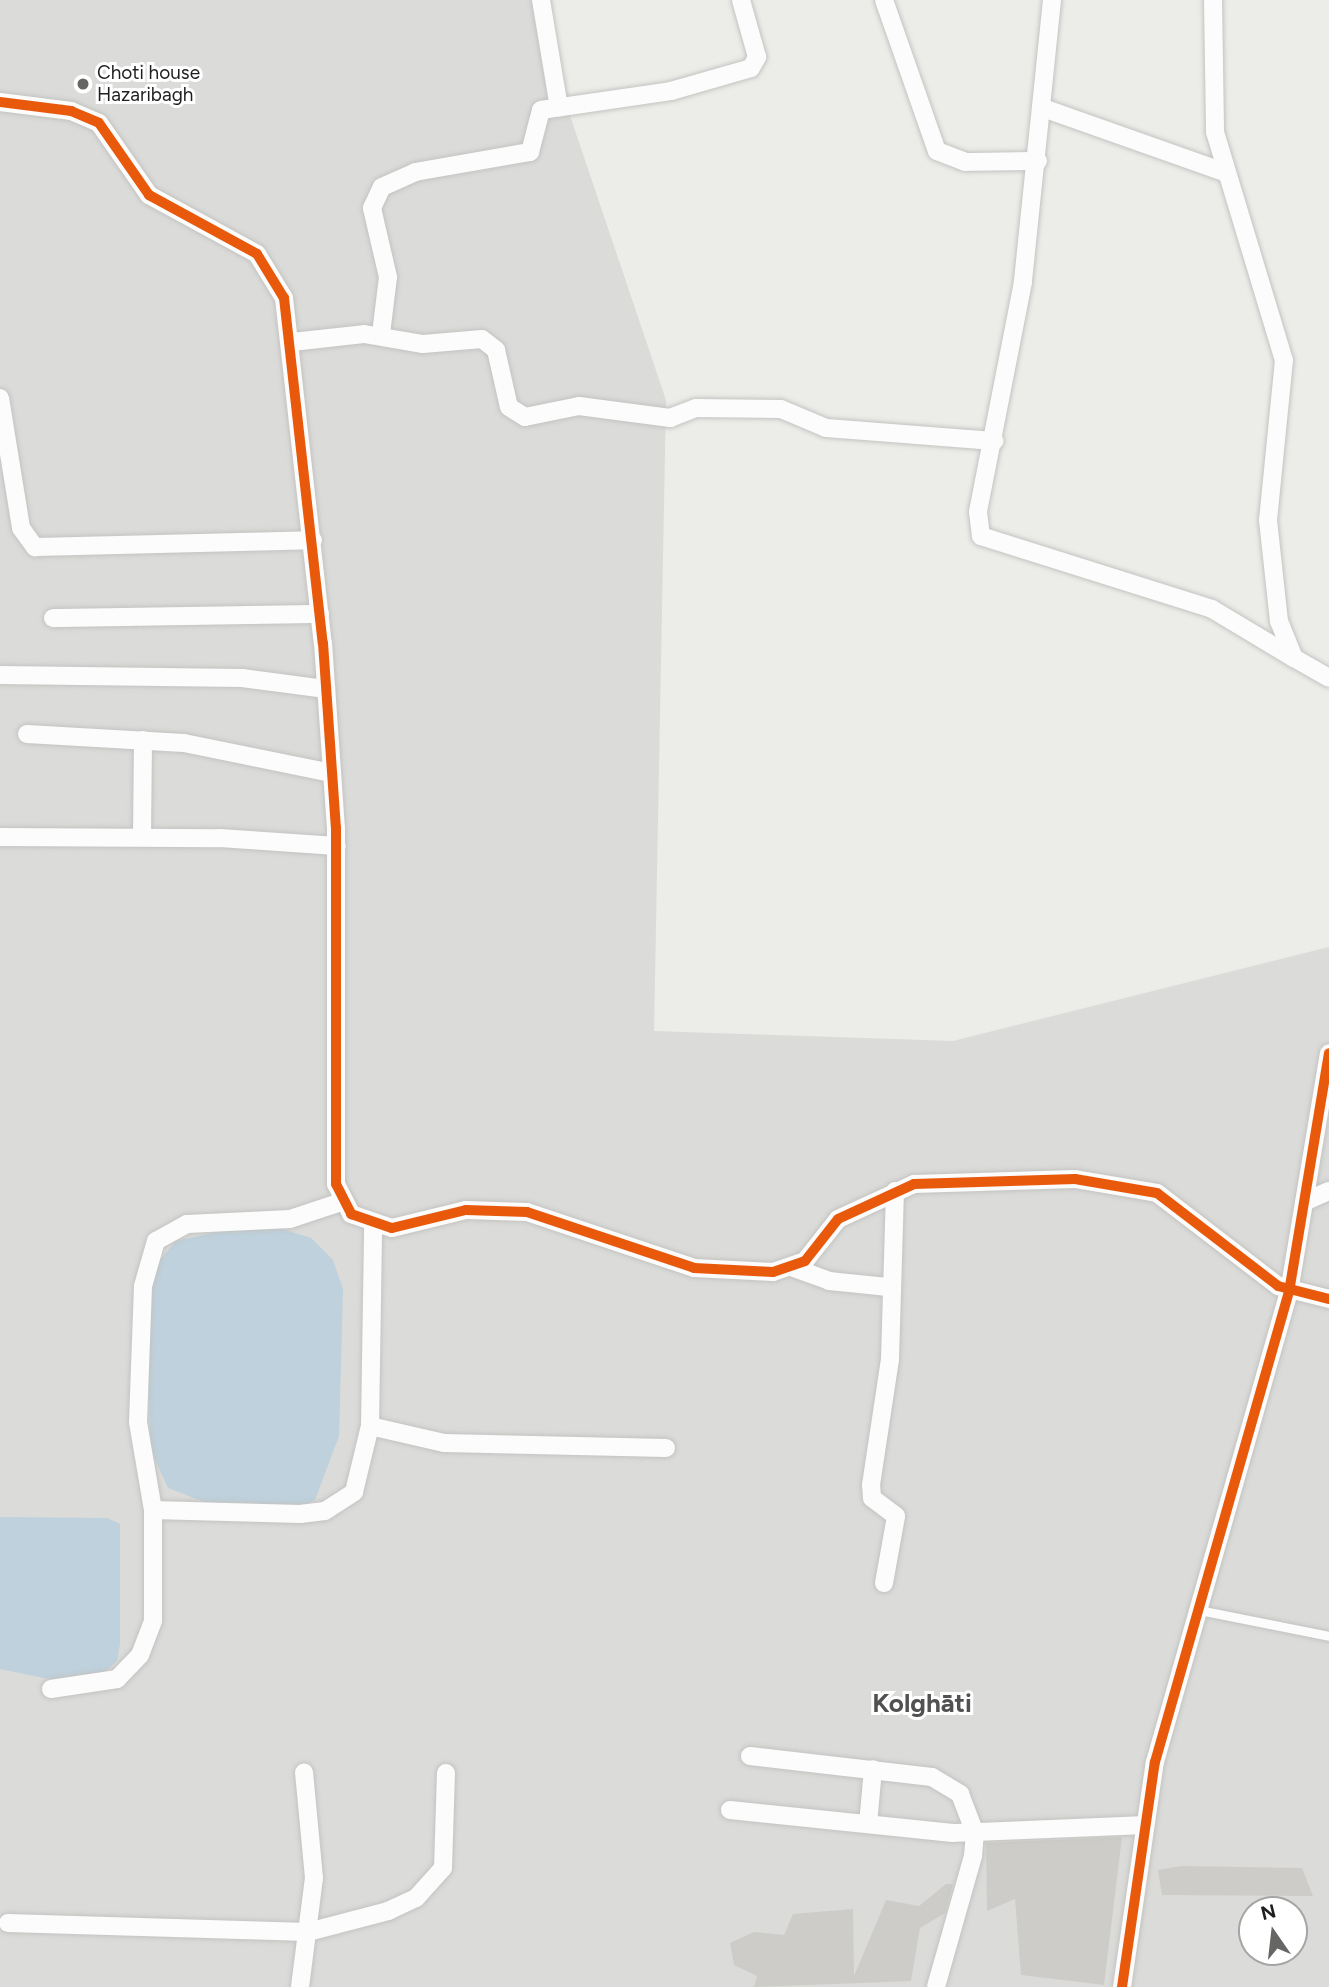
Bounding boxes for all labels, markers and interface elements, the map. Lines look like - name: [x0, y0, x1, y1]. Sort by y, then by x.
- place label: Choti house Hazaribagh: [97, 62, 200, 106]
- marker: Choti house Hazaribagh: [75, 76, 91, 92]
- district label: Kolghāti: [872, 1688, 972, 1720]
- north arrow: [1238, 1896, 1308, 1966]
- text: N: [1258, 1899, 1278, 1925]

